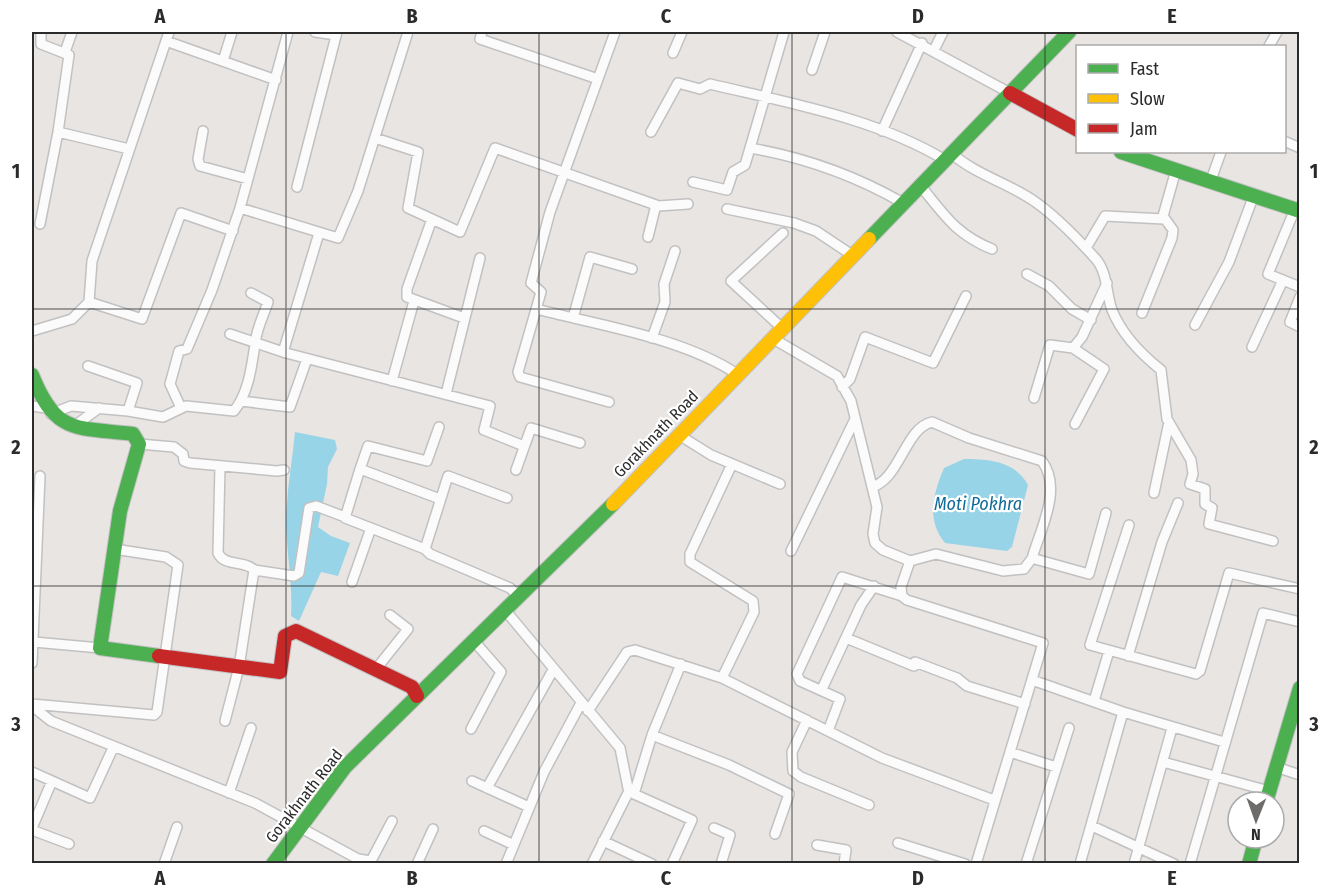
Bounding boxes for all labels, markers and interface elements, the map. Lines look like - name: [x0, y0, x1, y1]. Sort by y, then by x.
- text: A: [154, 4, 167, 28]
- text: B: [406, 4, 418, 28]
- text: C: [661, 4, 672, 28]
- text: D: [912, 4, 924, 28]
- text: E: [1167, 4, 1177, 28]
- legend: [1076, 45, 1286, 153]
- text: Fast: [1130, 58, 1159, 80]
- text: Slow: [1130, 88, 1165, 110]
- text: Jam: [1130, 118, 1158, 140]
- text: 1: [12, 159, 20, 183]
- text: 1: [1310, 159, 1318, 183]
- street label: Gorakhnath Road: [610, 387, 702, 481]
- text: 2: [10, 435, 21, 459]
- text: 2: [1308, 435, 1319, 459]
- water label: Moti Pokhra: [934, 493, 1022, 515]
- text: 3: [10, 712, 21, 736]
- text: 3: [1308, 712, 1319, 736]
- street label: Gorakhnath Road: [262, 746, 346, 846]
- north arrow: [1226, 790, 1286, 850]
- text: N: [1251, 825, 1261, 844]
- text: A: [154, 866, 167, 890]
- text: B: [406, 866, 418, 890]
- text: C: [661, 866, 672, 890]
- text: D: [912, 866, 924, 890]
- text: E: [1167, 866, 1177, 890]

